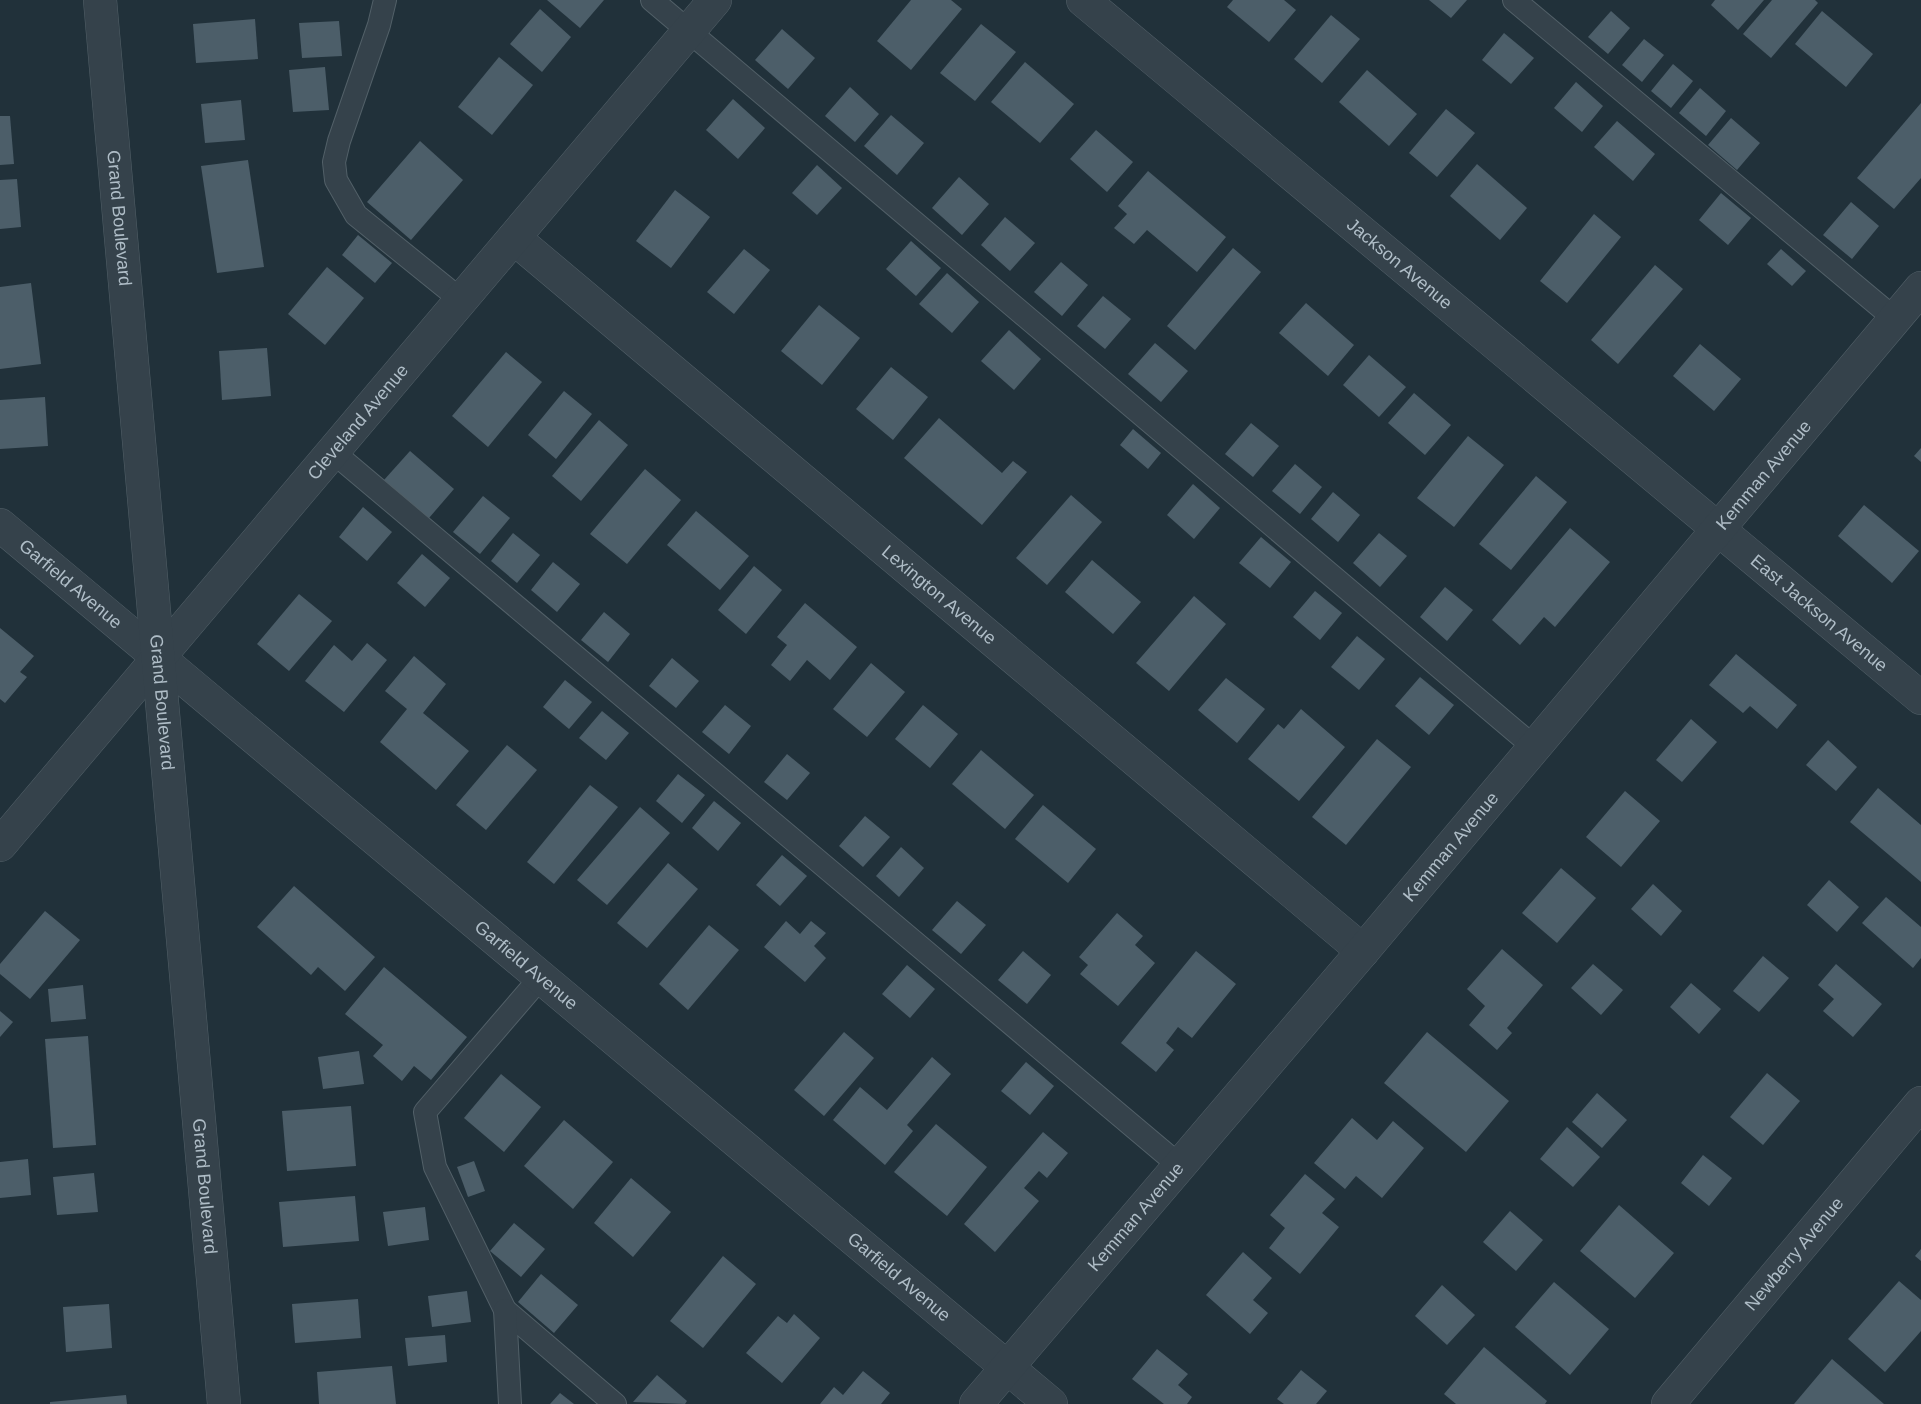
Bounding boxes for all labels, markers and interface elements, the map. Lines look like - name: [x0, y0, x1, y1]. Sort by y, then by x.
- street label: Grand Boulevard: [103, 149, 135, 287]
- street label: Jackson Avenue: [1343, 214, 1456, 313]
- street label: Cleveland Avenue: [303, 360, 412, 484]
- street label: Kemman Avenue: [1712, 416, 1815, 534]
- street label: Garfield Avenue: [15, 535, 126, 633]
- street label: Lexington Avenue: [878, 541, 1000, 649]
- street label: East Jackson Avenue: [1747, 550, 1892, 676]
- street label: Grand Boulevard: [146, 634, 178, 771]
- street label: Kemman Avenue: [1399, 788, 1502, 906]
- street label: Garfield Avenue: [471, 916, 582, 1014]
- street label: Grand Boulevard: [189, 1118, 221, 1255]
- street label: Kemman Avenue: [1084, 1158, 1188, 1275]
- street label: Newberry Avenue: [1741, 1193, 1847, 1315]
- street label: Garfield Avenue: [844, 1228, 954, 1326]

